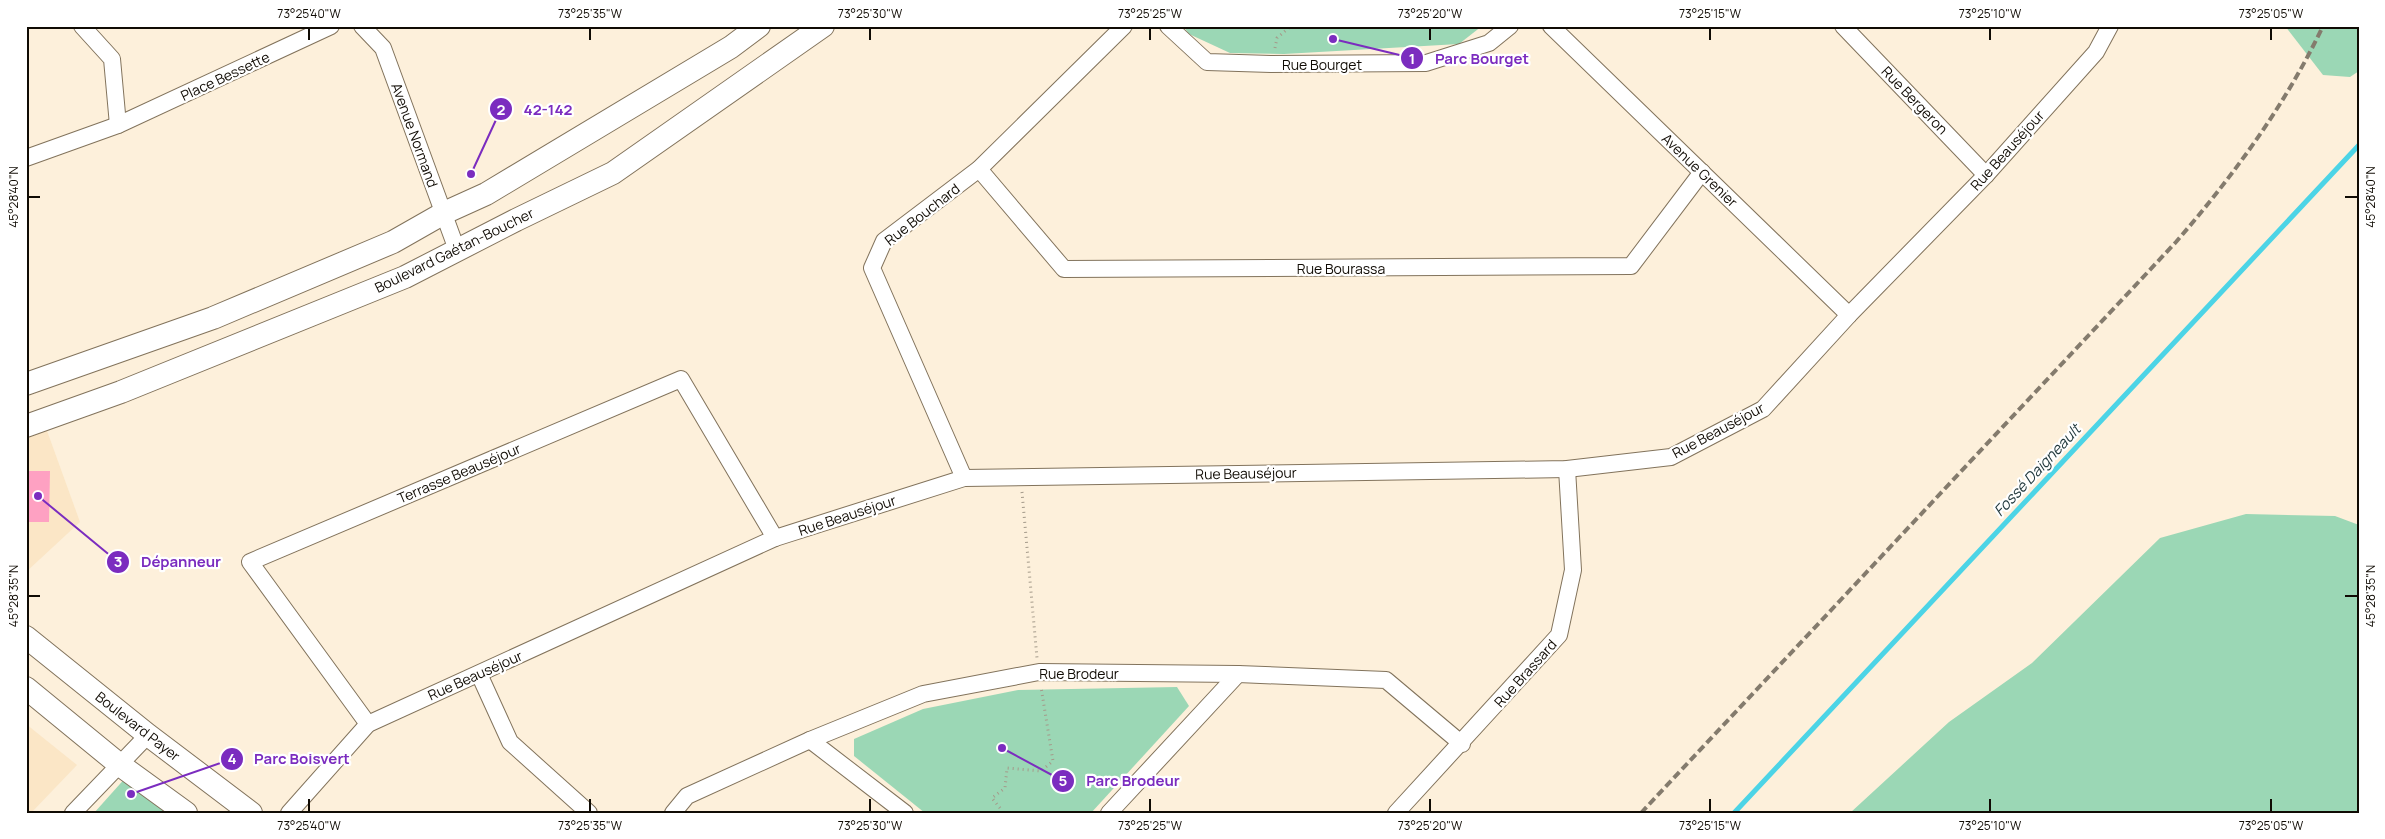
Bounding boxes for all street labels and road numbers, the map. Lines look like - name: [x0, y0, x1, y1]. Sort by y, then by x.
- street label: Place Bessette: [177, 47, 273, 105]
- street label: Rue Bourget: [1282, 55, 1362, 74]
- street label: Rue Bergeron: [1878, 62, 1952, 138]
- street label: Avenue Normand: [387, 80, 443, 190]
- street label: Rue Beauséjour: [1966, 106, 2048, 194]
- street label: Avenue Grenier: [1658, 129, 1742, 211]
- street label: Rue Bouchard: [881, 179, 963, 249]
- street label: Boulevard Gaétan-Boucher: [371, 203, 537, 297]
- street label: Rue Bourassa: [1297, 259, 1385, 278]
- street label: Rue Beauséjour: [1669, 398, 1767, 462]
- street label: Terrasse Beauséjour: [394, 438, 524, 508]
- street label: Rue Beauséjour: [1195, 463, 1297, 483]
- street label: Rue Beauséjour: [796, 490, 898, 540]
- street label: Rue Brassard: [1490, 635, 1560, 711]
- street label: Rue Beauséjour: [425, 646, 525, 704]
- street label: Rue Brodeur: [1039, 664, 1119, 683]
- street label: Boulevard Payer: [92, 687, 184, 765]

